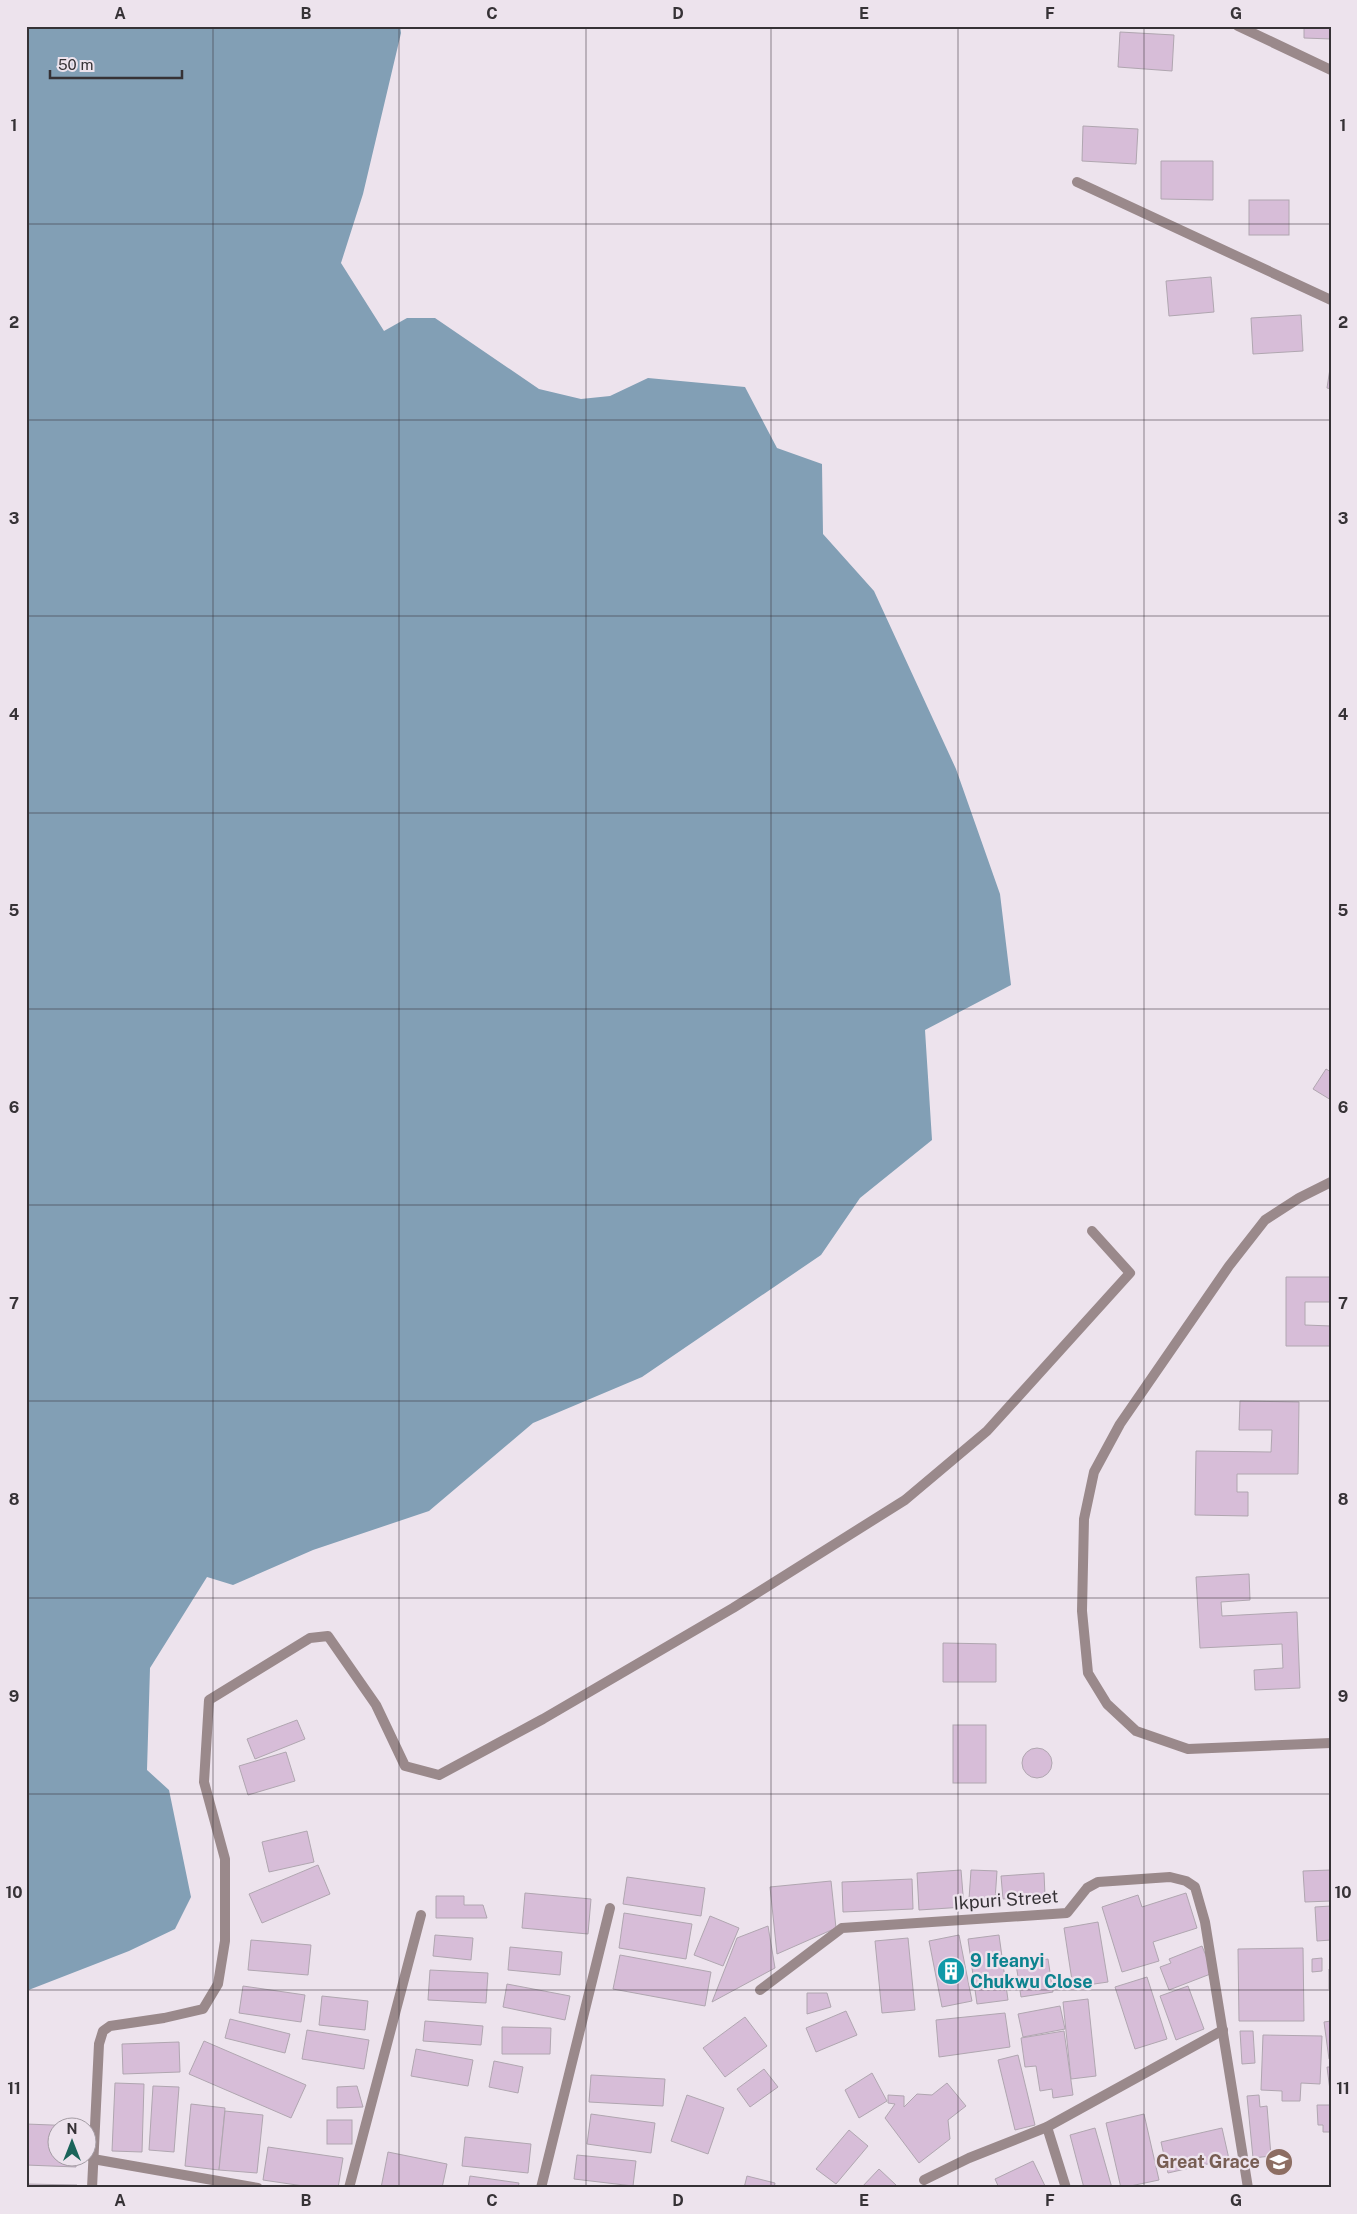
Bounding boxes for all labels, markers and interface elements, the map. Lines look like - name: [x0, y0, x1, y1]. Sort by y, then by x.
- text: A: [114, 4, 126, 23]
- text: B: [301, 4, 312, 23]
- text: C: [486, 4, 498, 23]
- text: D: [672, 4, 684, 23]
- text: E: [859, 4, 869, 23]
- text: F: [1045, 4, 1055, 23]
- text: G: [1230, 4, 1242, 23]
- scale bar: [50, 48, 182, 80]
- text: 50 m: [58, 56, 93, 73]
- text: 1: [11, 116, 17, 135]
- text: 1: [1340, 116, 1346, 135]
- text: 2: [9, 313, 19, 332]
- text: 2: [1338, 313, 1348, 332]
- text: 3: [9, 509, 19, 528]
- text: 3: [1338, 509, 1348, 528]
- text: 4: [9, 705, 20, 724]
- text: 4: [1338, 705, 1349, 724]
- text: 5: [9, 901, 20, 920]
- text: 5: [1338, 901, 1349, 920]
- text: 6: [9, 1098, 19, 1117]
- text: 6: [1338, 1098, 1348, 1117]
- text: 7: [9, 1294, 19, 1313]
- text: 7: [1338, 1294, 1348, 1313]
- text: 8: [9, 1490, 20, 1509]
- text: 8: [1338, 1490, 1349, 1509]
- text: 9: [9, 1687, 19, 1706]
- text: 9: [1338, 1687, 1348, 1706]
- text: 10: [5, 1883, 23, 1902]
- text: 10: [1334, 1883, 1352, 1902]
- street label: Ikpuri Street: [953, 1885, 1059, 1914]
- place label: 9 Ifeanyi Chukwu Close: [970, 1950, 1093, 1992]
- building icon: 9 Ifeanyi Chukwu Close: [936, 1956, 966, 1986]
- text: 11: [7, 2079, 21, 2098]
- text: 11: [1336, 2079, 1350, 2098]
- north arrow: [48, 2116, 98, 2166]
- text: N: [67, 2121, 77, 2137]
- school or university icon: Great Grace: [1264, 2147, 1294, 2177]
- place label: Great Grace: [1156, 2151, 1260, 2172]
- text: A: [114, 2191, 126, 2210]
- text: B: [301, 2191, 312, 2210]
- text: C: [486, 2191, 498, 2210]
- text: D: [672, 2191, 684, 2210]
- text: E: [859, 2191, 869, 2210]
- text: F: [1045, 2191, 1055, 2210]
- text: G: [1230, 2191, 1242, 2210]

